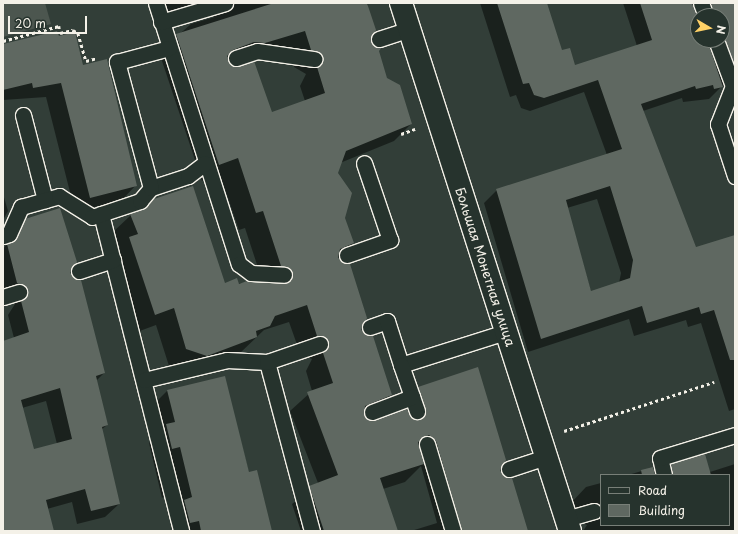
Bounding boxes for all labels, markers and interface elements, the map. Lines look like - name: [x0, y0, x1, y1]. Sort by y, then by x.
- scale bar: [10, 8, 89, 34]
- north arrow: [690, 8, 730, 48]
- text: 20 m: [15, 14, 46, 32]
- text: N: [712, 24, 730, 35]
- street label: Большая Монетная улица: [452, 185, 518, 349]
- legend: [600, 474, 730, 526]
- text: Road: [638, 481, 667, 499]
- text: Building: [638, 501, 685, 519]

